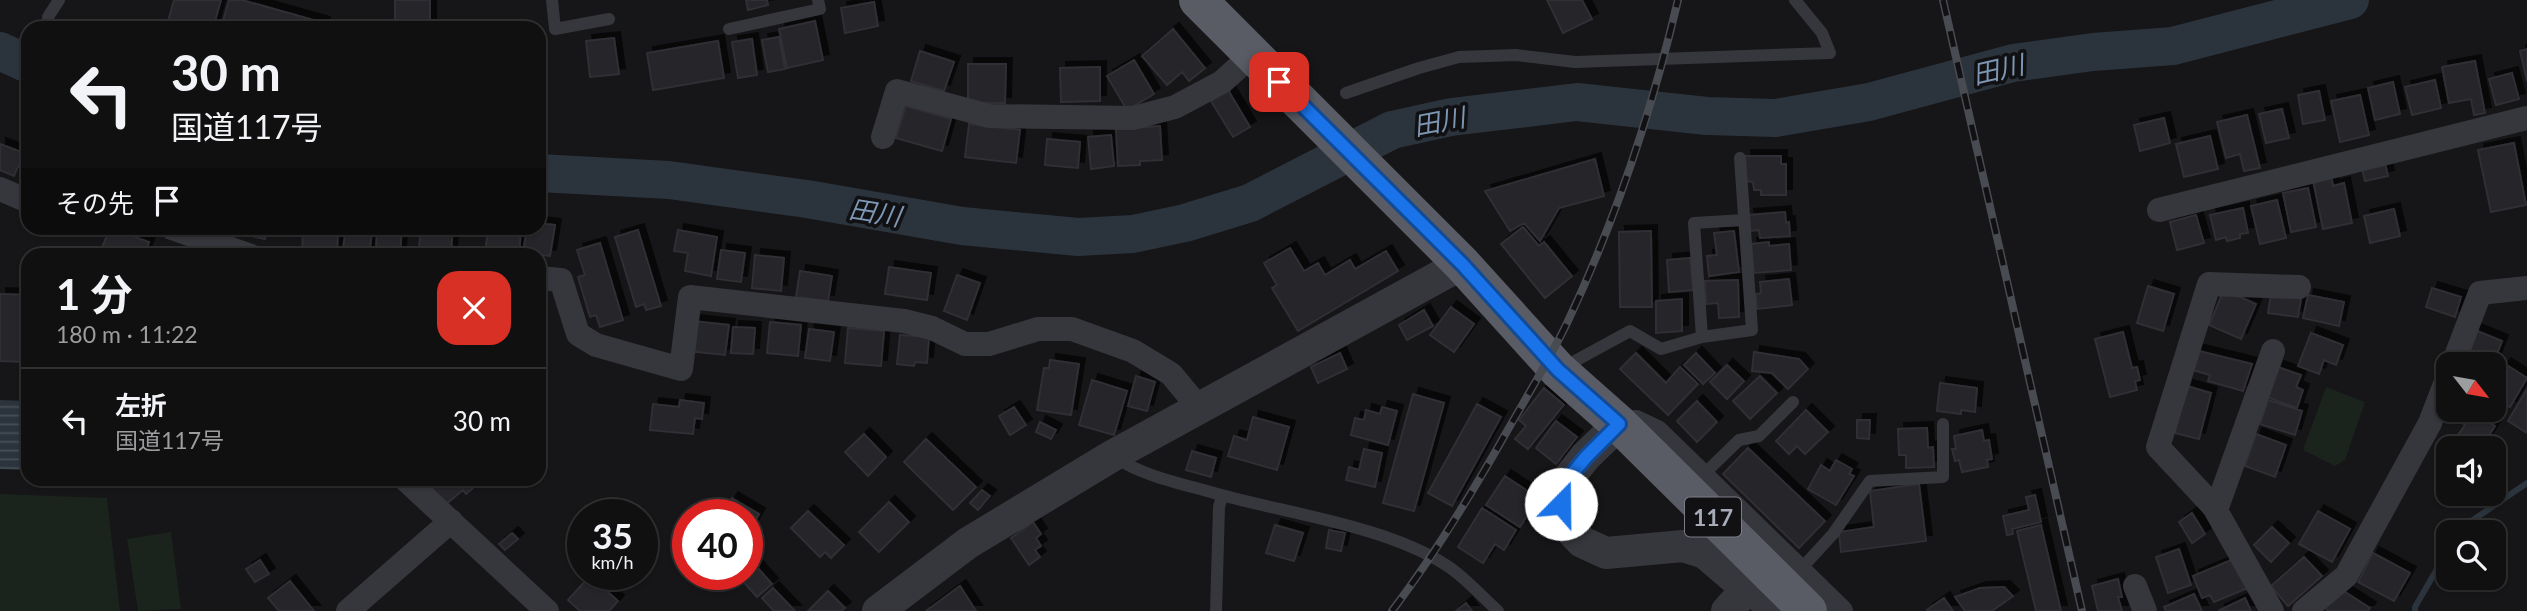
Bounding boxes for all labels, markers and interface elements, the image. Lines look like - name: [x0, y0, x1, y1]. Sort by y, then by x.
- text: 30 m: [171, 43, 281, 101]
- water label: 田川: [1969, 47, 2030, 90]
- icon: left: [56, 49, 147, 140]
- pin: [1249, 52, 1309, 112]
- icon: arrive: [1260, 63, 1298, 101]
- water label: 田川: [1410, 100, 1471, 142]
- text: 国道117号: [171, 107, 323, 146]
- icon: arrive: [148, 182, 186, 220]
- text: その先: [56, 187, 134, 219]
- water label: 田川: [847, 192, 906, 232]
- text: 1 分: [56, 269, 133, 319]
- button: close: [437, 271, 511, 345]
- text: 180 m · 11:22: [56, 320, 198, 348]
- north arrow: [2436, 352, 2506, 422]
- map controls: [2436, 352, 2506, 590]
- text: 左折: [115, 389, 167, 421]
- icon: left: [56, 402, 94, 440]
- text: 30 m: [453, 405, 511, 437]
- text: 国道117号: [115, 426, 224, 454]
- button: sound: [2436, 436, 2506, 506]
- position arrow: [1524, 467, 1598, 541]
- road number: 117: [1685, 498, 1741, 537]
- speed limit sign: 40: [672, 499, 763, 590]
- text: 35: [592, 514, 633, 556]
- button: search: [2436, 520, 2506, 590]
- text: km/h: [591, 551, 634, 573]

